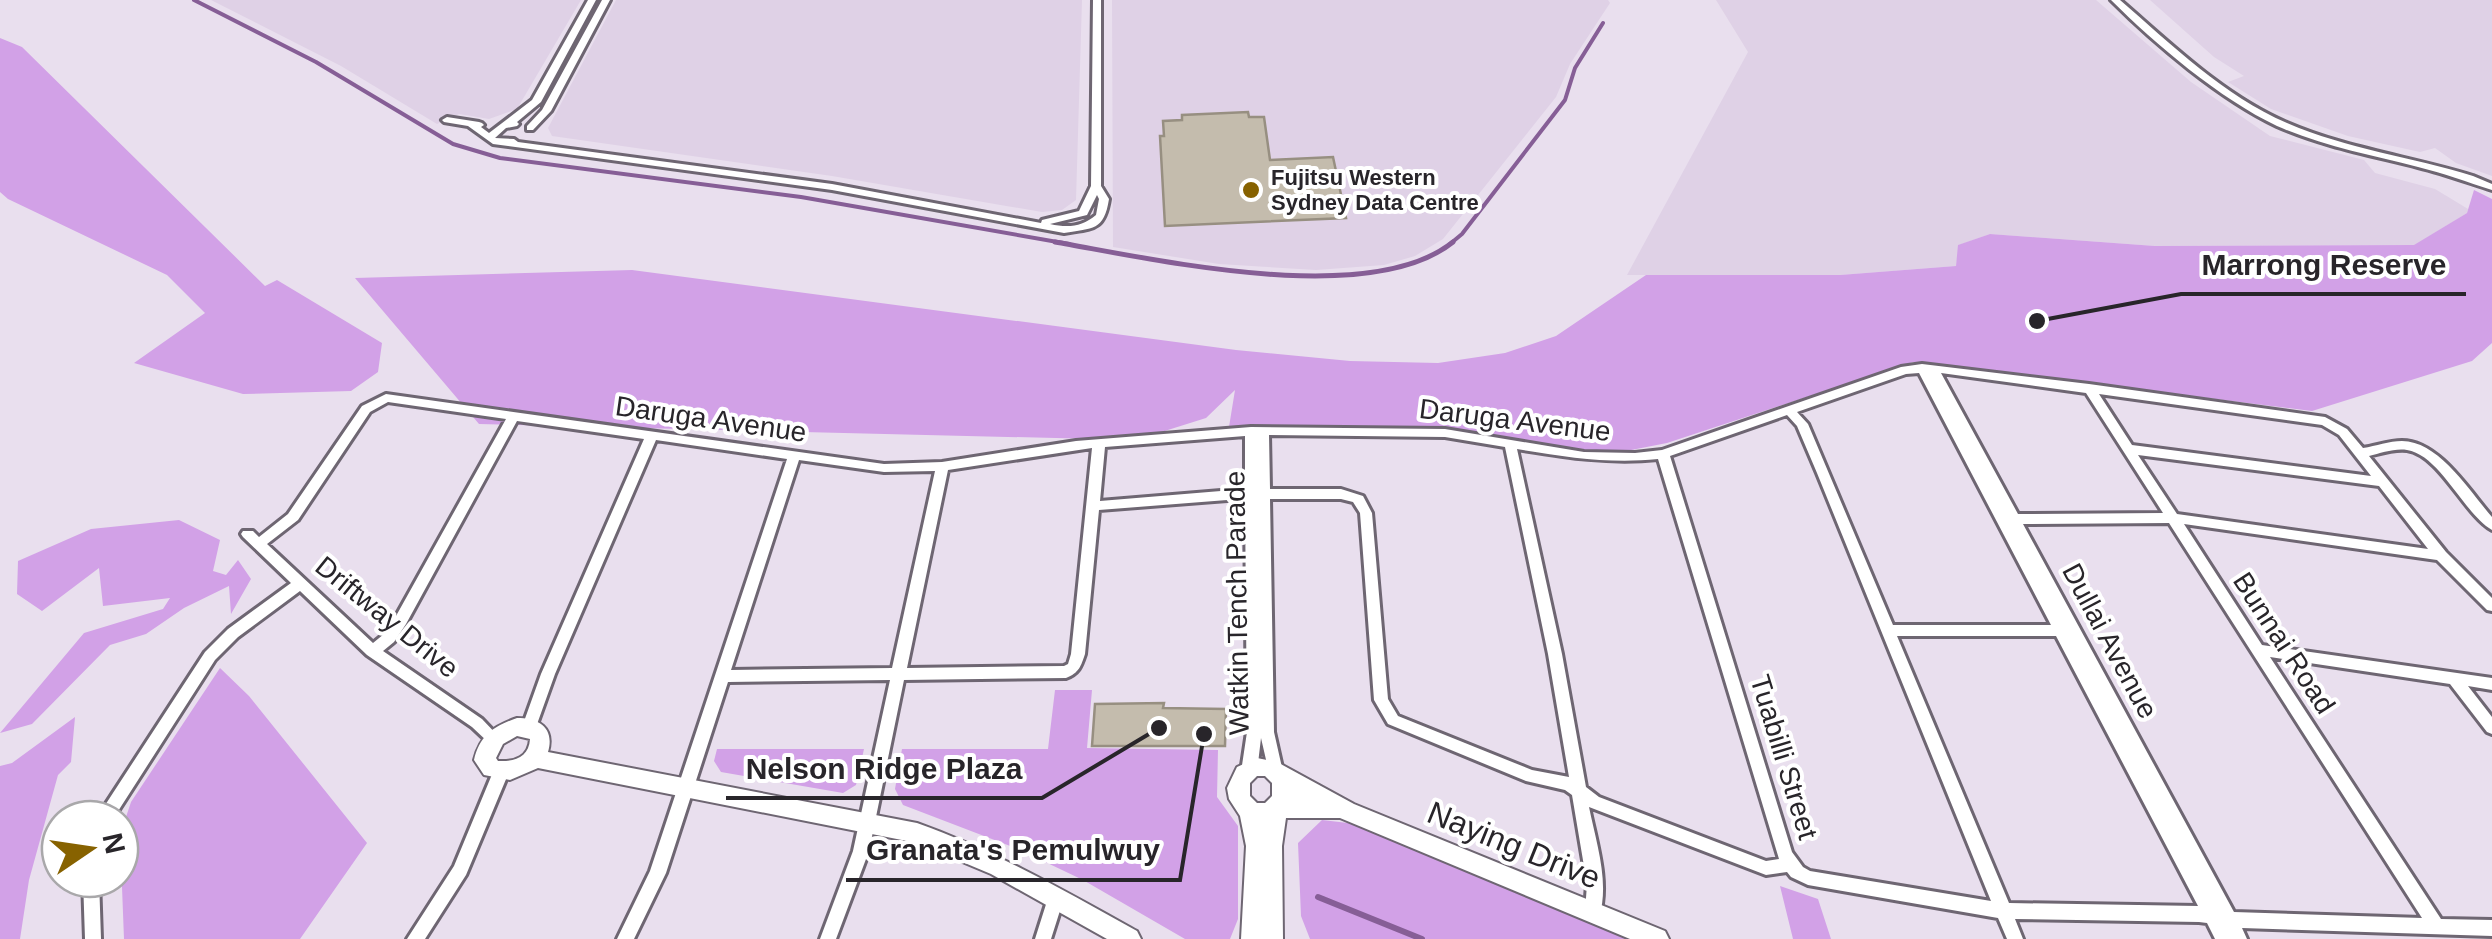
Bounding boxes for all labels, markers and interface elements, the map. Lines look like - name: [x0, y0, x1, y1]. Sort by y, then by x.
- place label: Fujitsu Western Sydney Data Centre: [1271, 165, 1479, 215]
- marker: Fujitsu Western Sydney Data Centre: [1240, 179, 1262, 201]
- callout: Marrong Reserve: [2181, 234, 2466, 294]
- text: Marrong Reserve: [2201, 248, 2447, 281]
- street label: Daruga Avenue: [614, 390, 808, 448]
- street label: Daruga Avenue: [1418, 393, 1612, 447]
- street label: Watkin Tench Parade: [1219, 470, 1255, 736]
- street label: Driftway Drive: [310, 550, 464, 684]
- street label: Dullai Avenue: [2056, 558, 2164, 724]
- street label: Bunnai Road: [2227, 567, 2341, 719]
- street label: Tuabilli Street: [1744, 671, 1824, 843]
- callout: Nelson Ridge Plaza: [726, 738, 1042, 798]
- text: Nelson Ridge Plaza: [746, 752, 1023, 785]
- street label: Naying Drive: [1422, 794, 1606, 896]
- north arrow: [40, 799, 140, 899]
- callout: Granata's Pemulwuy: [846, 820, 1180, 880]
- text: N: [96, 830, 131, 857]
- text: Granata's Pemulwuy: [866, 833, 1160, 866]

